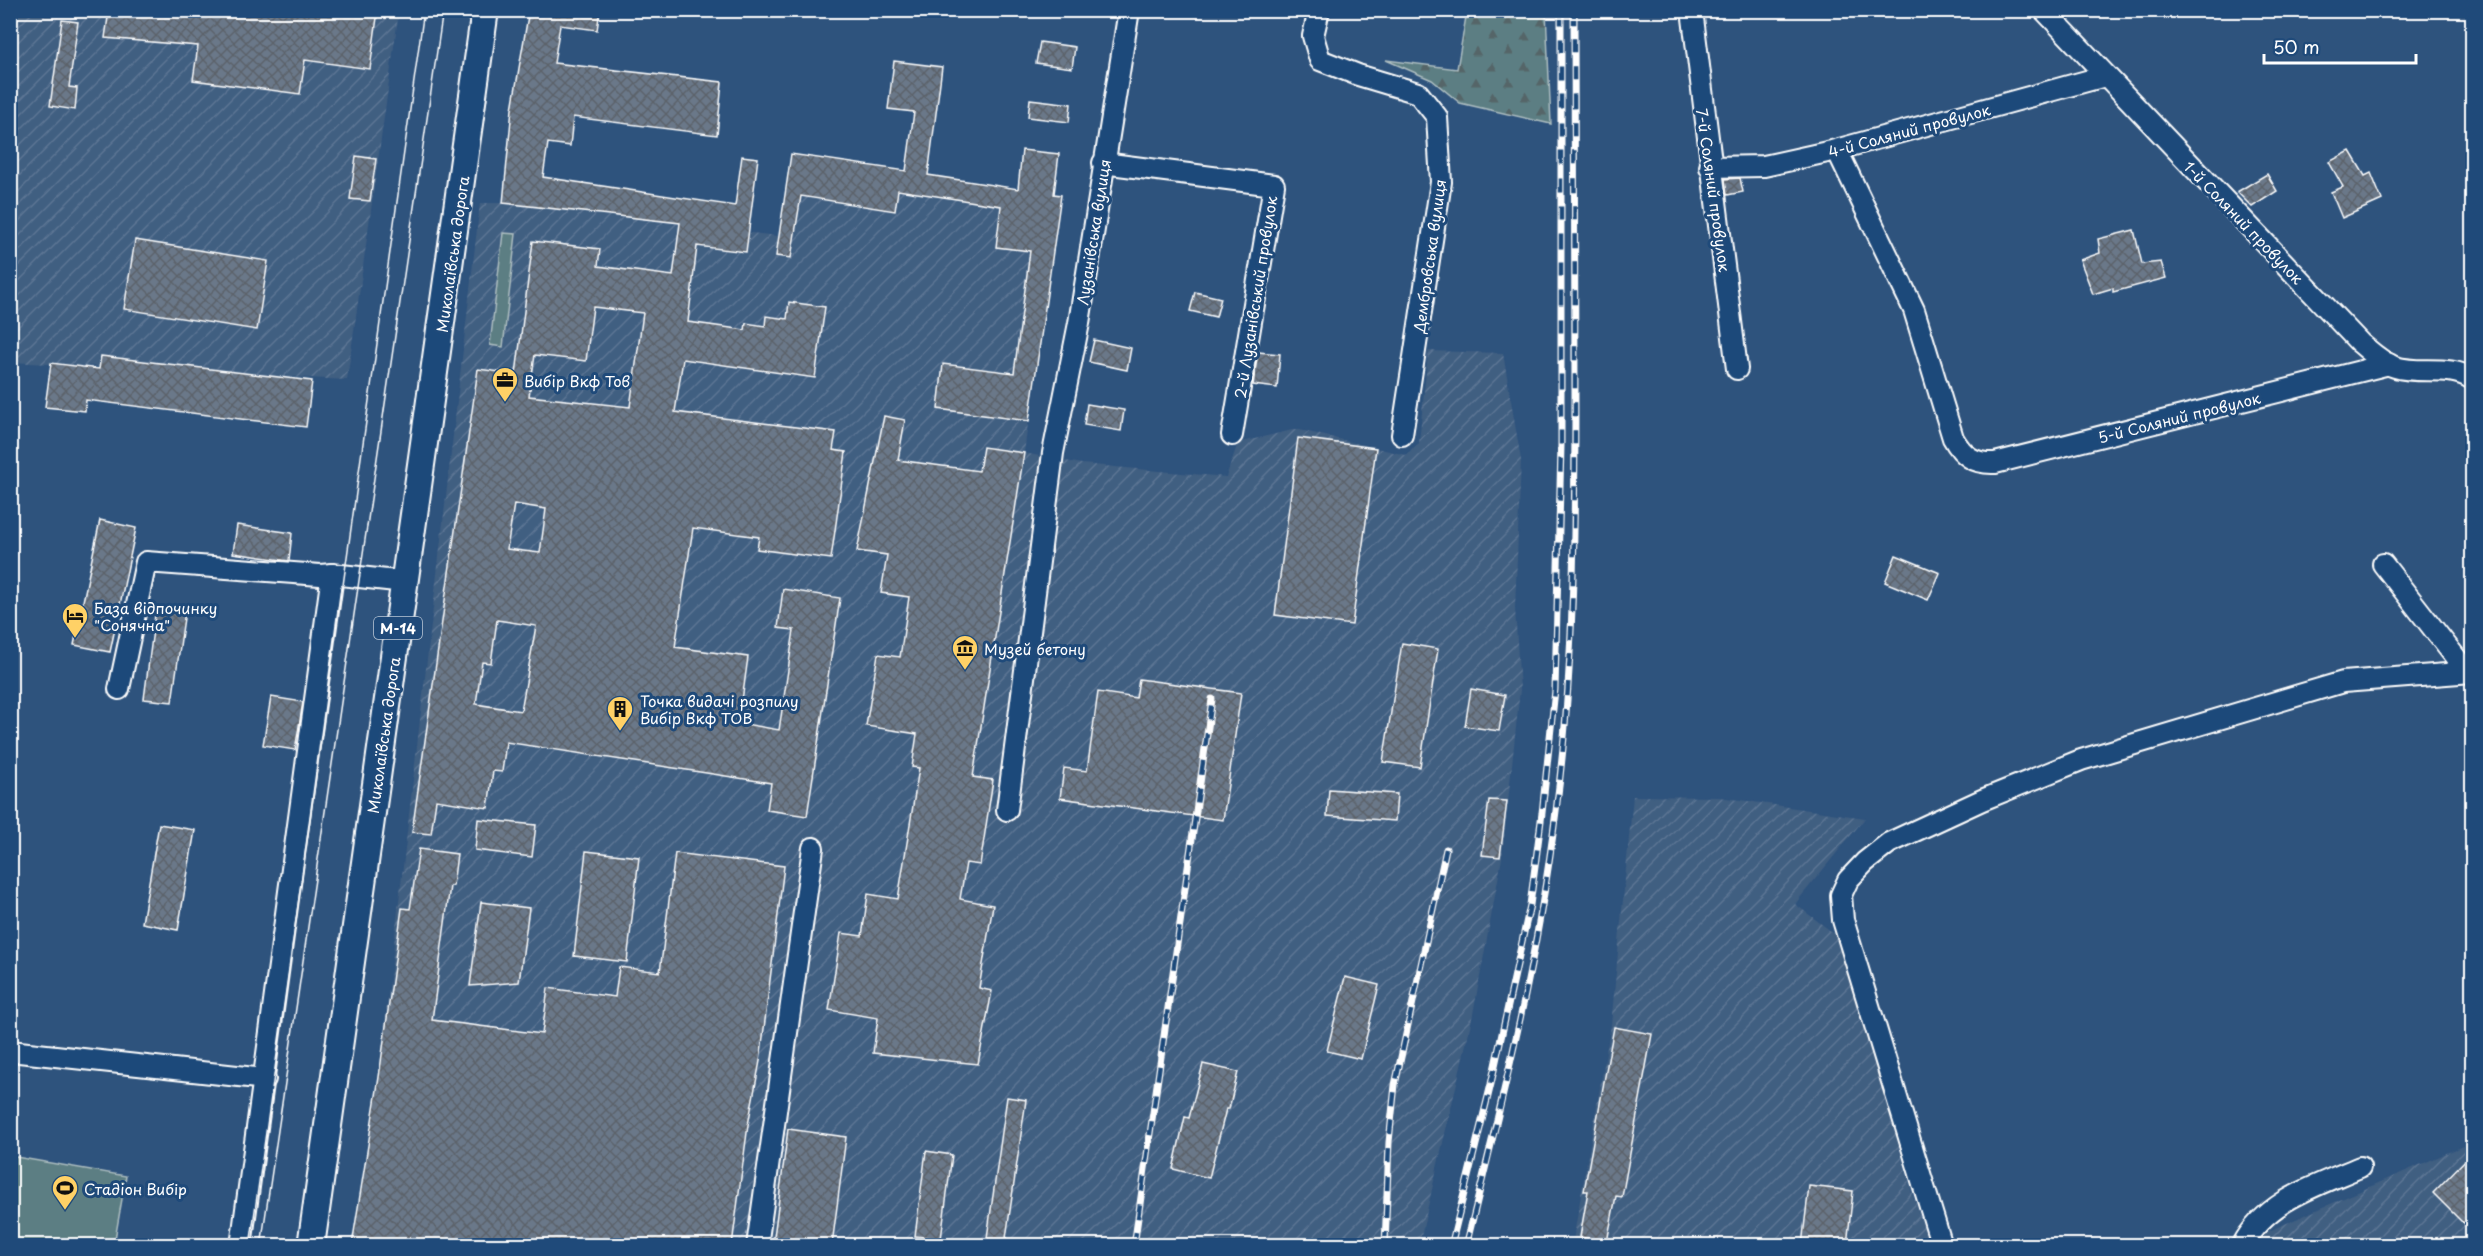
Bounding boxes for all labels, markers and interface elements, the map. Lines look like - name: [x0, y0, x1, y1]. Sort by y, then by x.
- scale bar: [2264, 27, 2416, 65]
- text: 50 m: [2273, 33, 2320, 60]
- street label: 4-й Соляний провулок: [1825, 97, 1993, 163]
- street label: 7-й Соляний провулок: [1691, 107, 1737, 273]
- street label: 1-й Соляний провулок: [2179, 155, 2309, 289]
- street label: Лузанівська вулиця: [1070, 158, 1116, 306]
- street label: Миколаївська дорога: [430, 173, 474, 334]
- street label: Дембровська вулиця: [1407, 178, 1451, 335]
- street label: 2-й Лузанівський провулок: [1228, 194, 1282, 400]
- office icon: Вибір Вкф Тов: [490, 365, 520, 403]
- place label: Вибір Вкф Тов: [524, 369, 631, 392]
- street label: 5-й Соляний провулок: [2095, 386, 2263, 448]
- place label: База відпочинку "Сонячна": [94, 596, 217, 636]
- hotel icon: База відпочинку "Сонячна": [60, 601, 90, 639]
- road number: М-14: [374, 617, 422, 639]
- museum icon: Музей бетону: [950, 633, 980, 671]
- place label: Музей бетону: [984, 637, 1086, 660]
- street label: Миколаївська дорога: [361, 654, 405, 815]
- place label: Точка видачі розпилу Вибір Вкф ТОВ: [640, 689, 799, 729]
- building icon: Точка видачі розпилу Вибір Вкф ТОВ: [605, 694, 635, 732]
- sports icon: Стадіон Вибір: [50, 1173, 80, 1211]
- place label: Стадіон Вибір: [84, 1177, 187, 1200]

